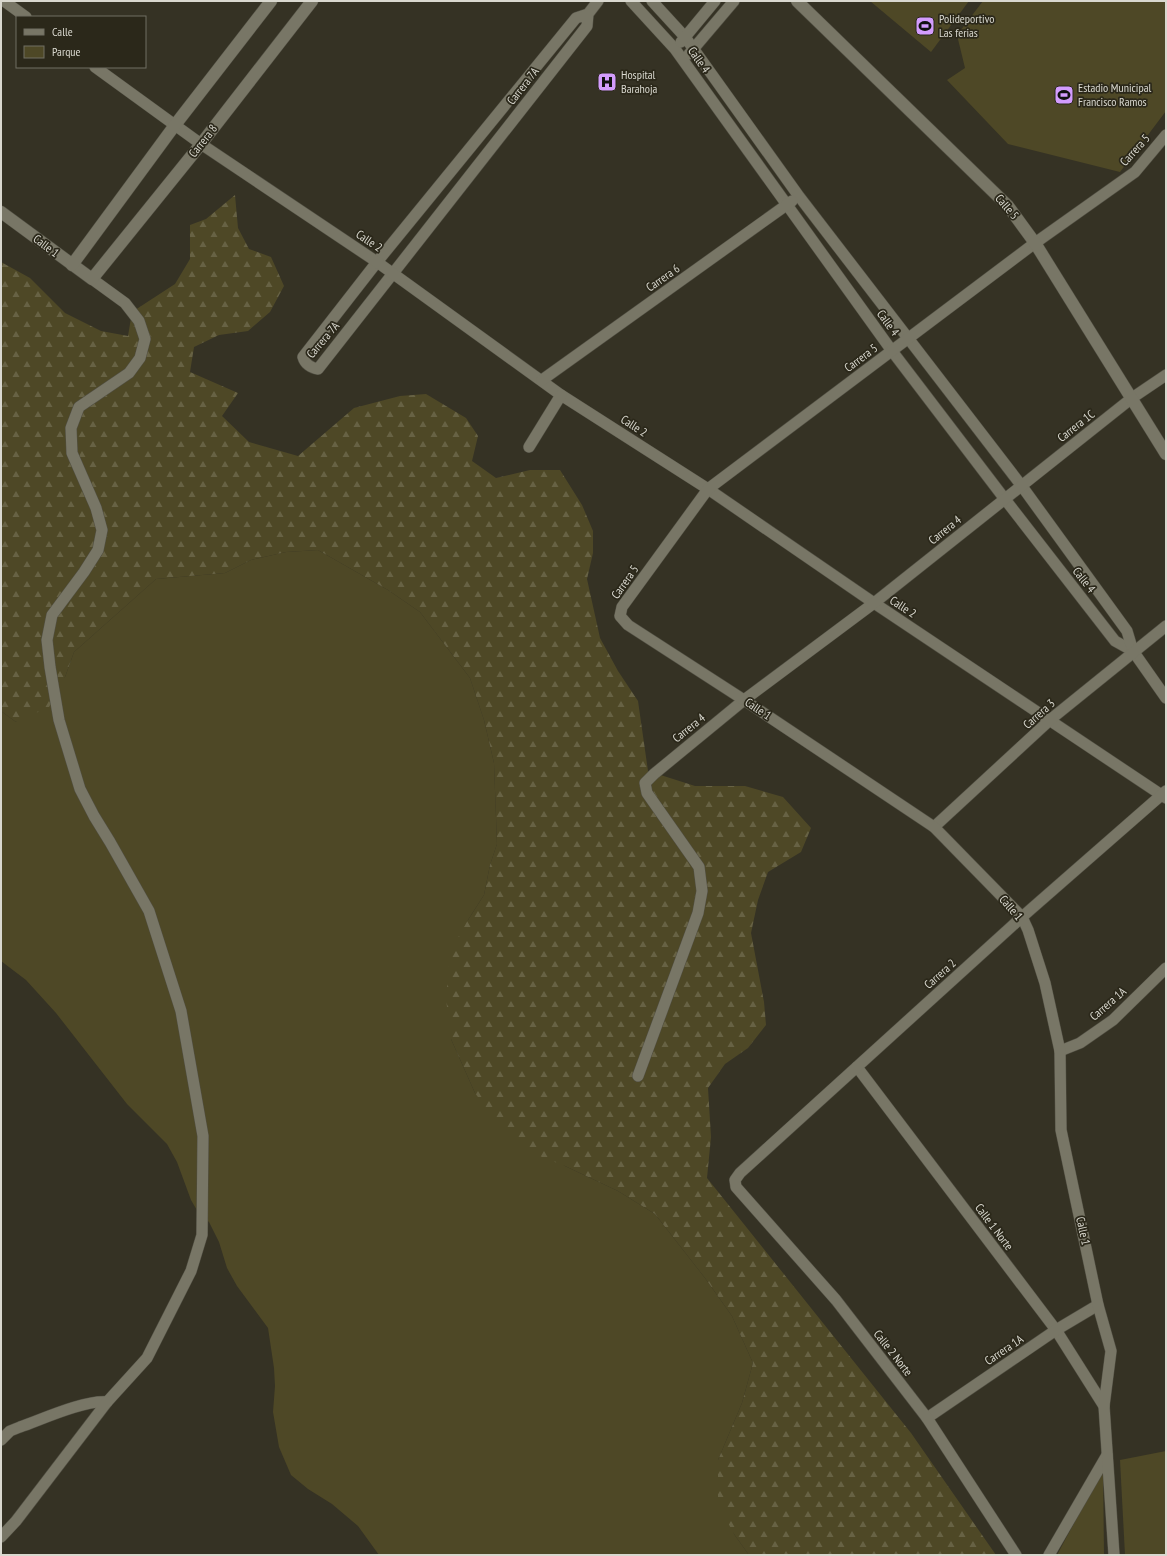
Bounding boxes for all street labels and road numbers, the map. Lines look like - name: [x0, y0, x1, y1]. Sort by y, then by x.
- street label: Calle 4: [685, 44, 714, 76]
- street label: Carrera 7A: [503, 64, 542, 107]
- street label: Carrera 8: [185, 121, 220, 160]
- street label: Carrera 5: [1116, 131, 1153, 169]
- street label: Calle 5: [992, 191, 1022, 222]
- street label: Calle 2: [353, 226, 385, 255]
- street label: Calle 1: [30, 231, 62, 260]
- street label: Carrera 6: [643, 261, 682, 295]
- street label: Calle 4: [874, 307, 903, 339]
- street label: Carrera 7A: [303, 318, 342, 361]
- street label: Carrera 5: [841, 340, 880, 375]
- street label: Carrera 1C: [1054, 406, 1098, 445]
- street label: Calle 2: [618, 411, 650, 440]
- street label: Carrera 4: [925, 512, 965, 547]
- street label: Carrera 5: [608, 562, 642, 601]
- street label: Calle 4: [1070, 564, 1099, 596]
- street label: Calle 2: [887, 592, 919, 621]
- street label: Calle 1: [742, 694, 774, 723]
- street label: Carrera 3: [1020, 695, 1058, 732]
- street label: Carrera 4: [669, 710, 709, 745]
- street label: Calle 1: [996, 892, 1026, 923]
- street label: Carrera 2: [921, 955, 959, 992]
- street label: Carrera 1A: [1086, 984, 1129, 1024]
- street label: Calle 1 Norte: [972, 1200, 1017, 1253]
- street label: Calle 1: [1073, 1215, 1094, 1246]
- street label: Calle 2 Norte: [871, 1327, 916, 1379]
- street label: Carrera 1A: [982, 1331, 1026, 1368]

